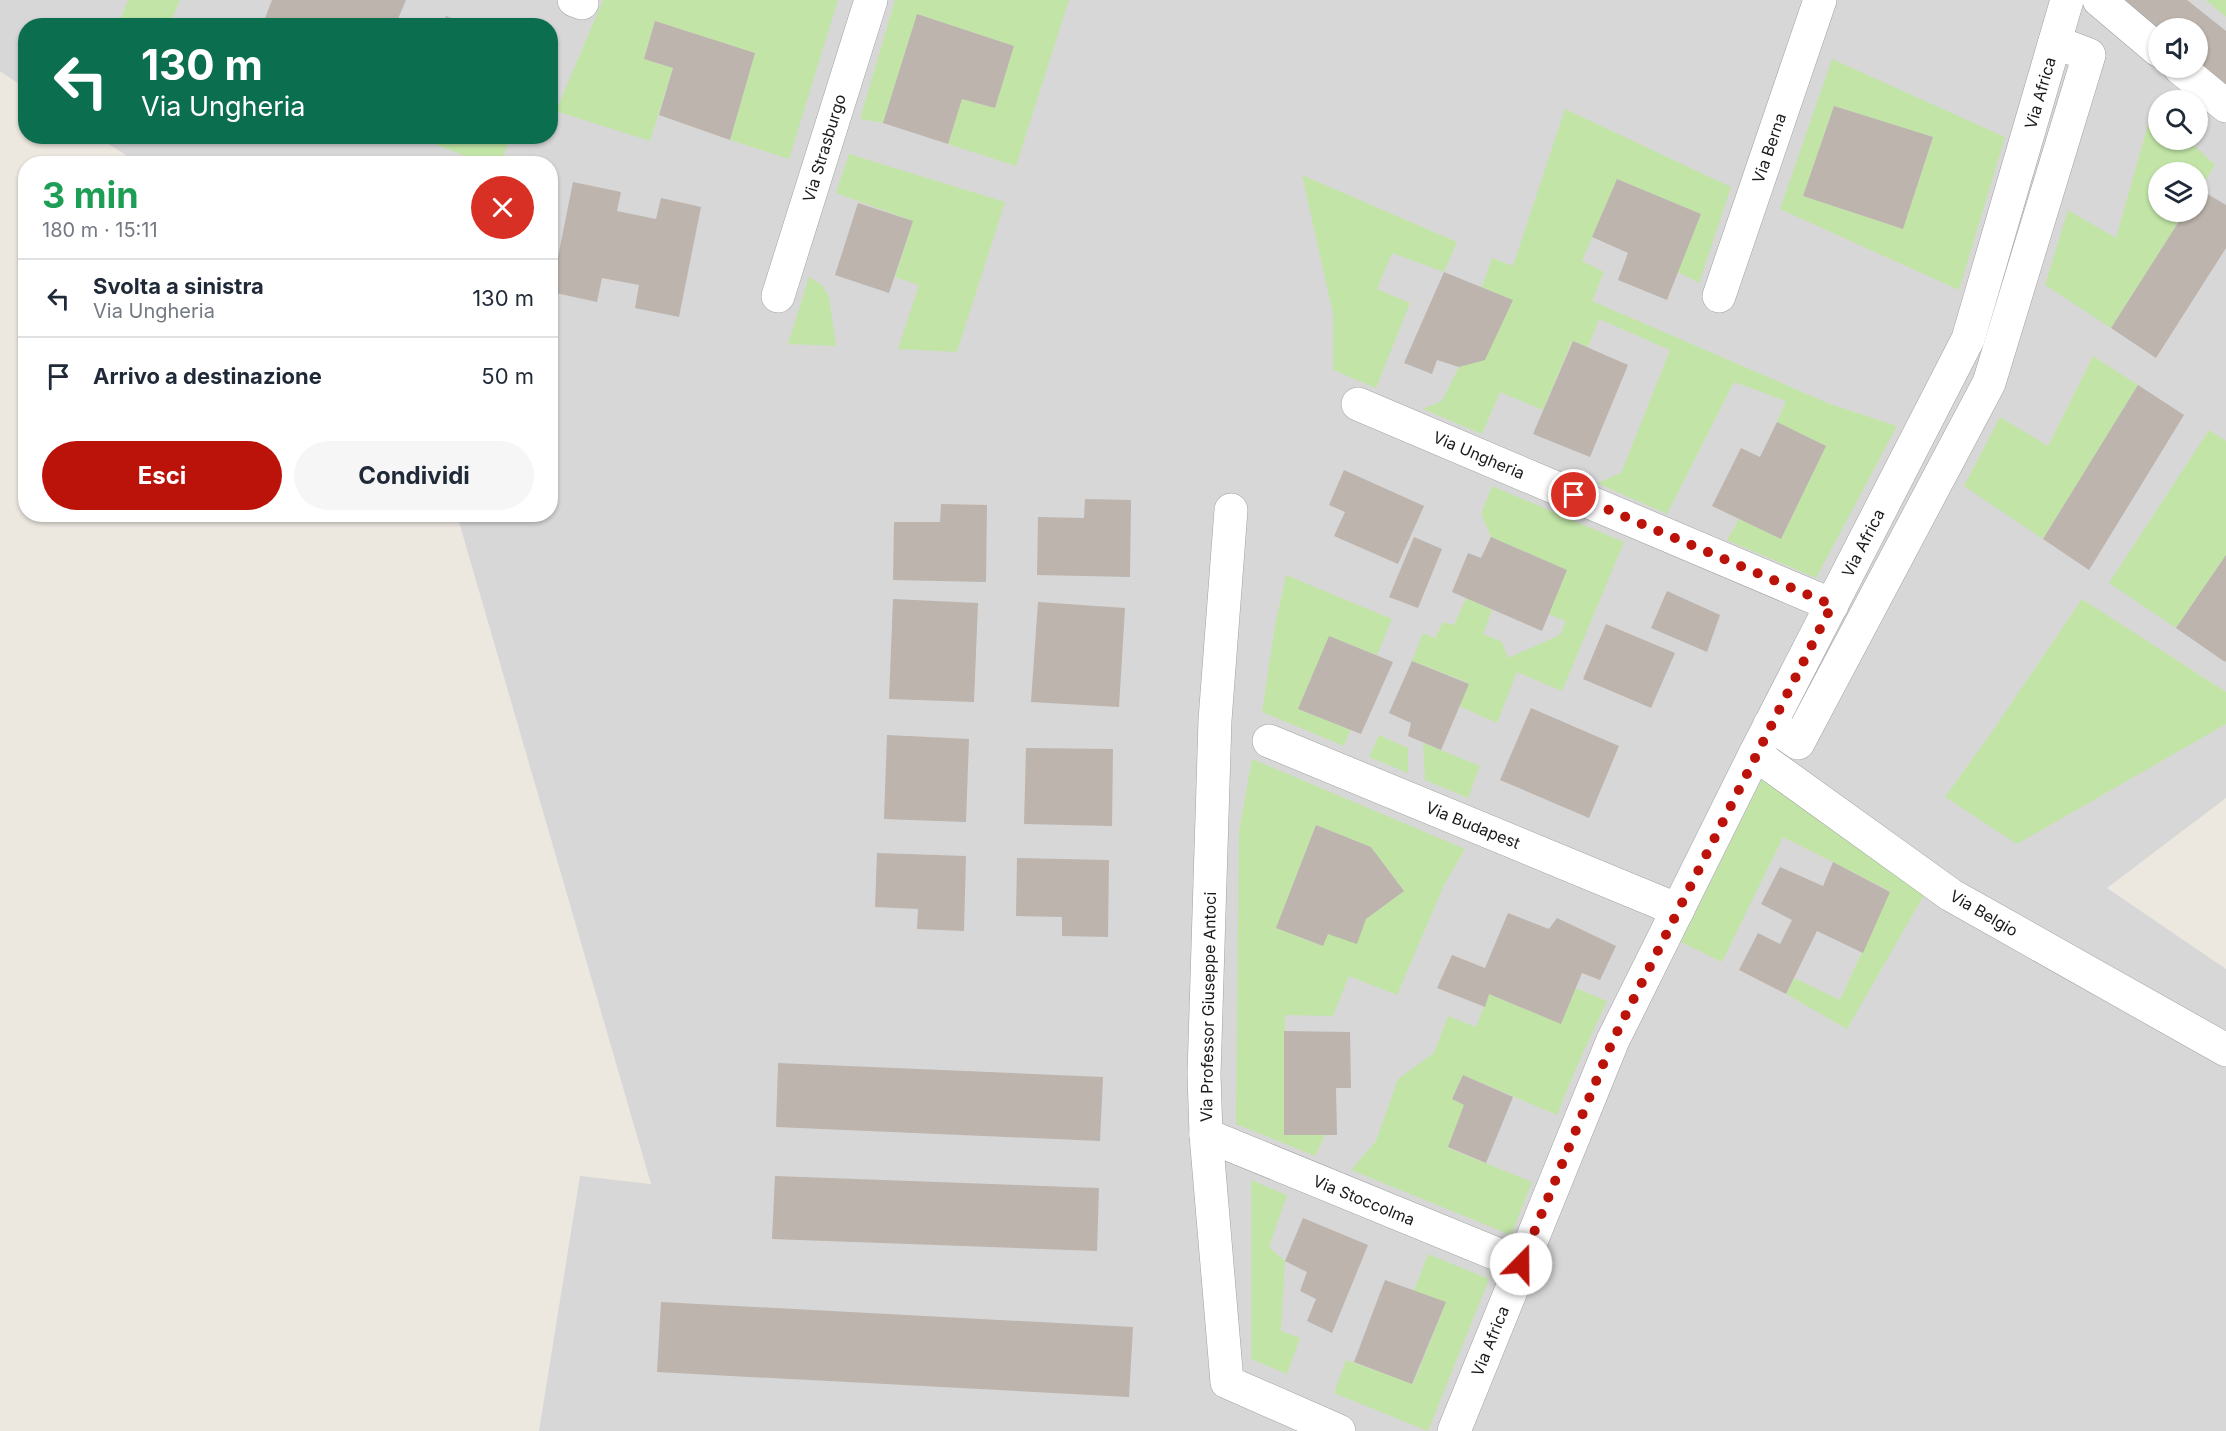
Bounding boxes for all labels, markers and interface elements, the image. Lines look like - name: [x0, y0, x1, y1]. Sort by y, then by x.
- map controls: [2148, 18, 2208, 222]
- button: sound: [2148, 18, 2208, 78]
- text: 130 m: [141, 39, 263, 90]
- icon: left: [42, 42, 120, 120]
- street label: Via Africa: [2020, 55, 2060, 131]
- text: Via Ungheria: [141, 90, 306, 123]
- button: search: [2148, 90, 2208, 150]
- street label: Via Strasburgo: [798, 92, 850, 204]
- street label: Via Berna: [1748, 110, 1790, 186]
- button: layers: [2148, 162, 2208, 222]
- text: 3 min: [42, 173, 139, 217]
- button: close: [471, 176, 534, 239]
- text: 180 m · 15:11: [42, 218, 158, 242]
- text: Svolta a sinistra: [93, 273, 264, 299]
- icon: left: [42, 282, 75, 315]
- text: 130 m: [472, 285, 534, 311]
- text: Via Ungheria: [93, 299, 215, 323]
- icon: arrive: [42, 360, 75, 393]
- text: Arrivo a destinazione: [93, 363, 322, 389]
- text: 50 m: [481, 363, 534, 389]
- street label: Via Ungheria: [1430, 427, 1528, 483]
- button: Esci: [42, 441, 282, 510]
- button: Condividi: [294, 441, 534, 510]
- pin: [1548, 469, 1599, 520]
- icon: arrive: [1557, 478, 1590, 511]
- street label: Via Africa: [1837, 506, 1889, 580]
- street label: Via Budapest: [1423, 797, 1523, 853]
- street label: Via Belgio: [1946, 885, 2022, 941]
- street label: Via Professor Giuseppe Antoci: [1196, 892, 1220, 1122]
- street label: Via Stoccolma: [1310, 1170, 1418, 1230]
- position arrow: [1489, 1232, 1553, 1296]
- street label: Via Africa: [1467, 1303, 1513, 1379]

